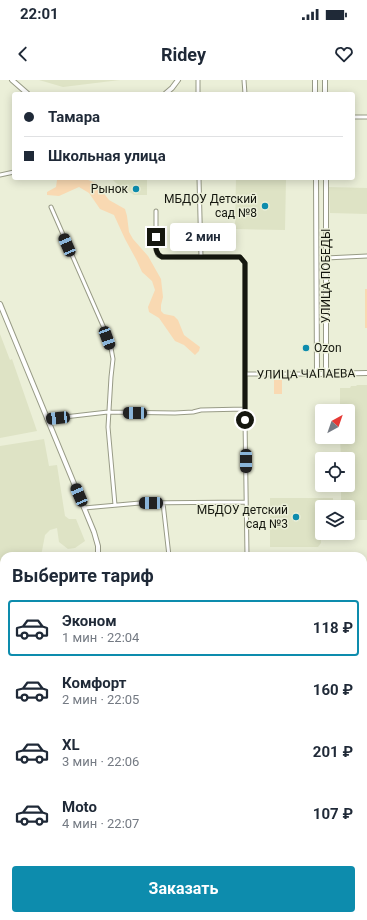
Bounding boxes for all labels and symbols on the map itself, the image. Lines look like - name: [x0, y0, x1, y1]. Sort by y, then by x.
- place label: Рынок: [91, 182, 129, 196]
- marker: Рынок: [131, 184, 141, 194]
- place label: МБДОУ Детский сад №8: [164, 192, 257, 220]
- marker: МБДОУ Детский сад №8: [260, 201, 270, 211]
- callout: 2 мин: [170, 223, 236, 251]
- route end: [147, 228, 165, 246]
- street label: УЛИЦА ПОБЕДЫ: [319, 229, 333, 323]
- car: [57, 232, 77, 258]
- car: [97, 325, 117, 351]
- place label: Ozon: [314, 341, 342, 355]
- marker: Ozon: [301, 343, 311, 353]
- street label: УЛИЦА ЧАПАЕВА: [257, 366, 356, 382]
- north arrow: [315, 404, 355, 444]
- car: [123, 407, 147, 419]
- car: [45, 411, 71, 425]
- route start: [236, 411, 254, 429]
- car: [240, 449, 252, 473]
- car: [69, 482, 89, 508]
- car: [139, 497, 163, 509]
- place label: МБДОУ детский сад №3: [197, 503, 288, 531]
- marker: МБДОУ детский сад №3: [291, 512, 301, 522]

